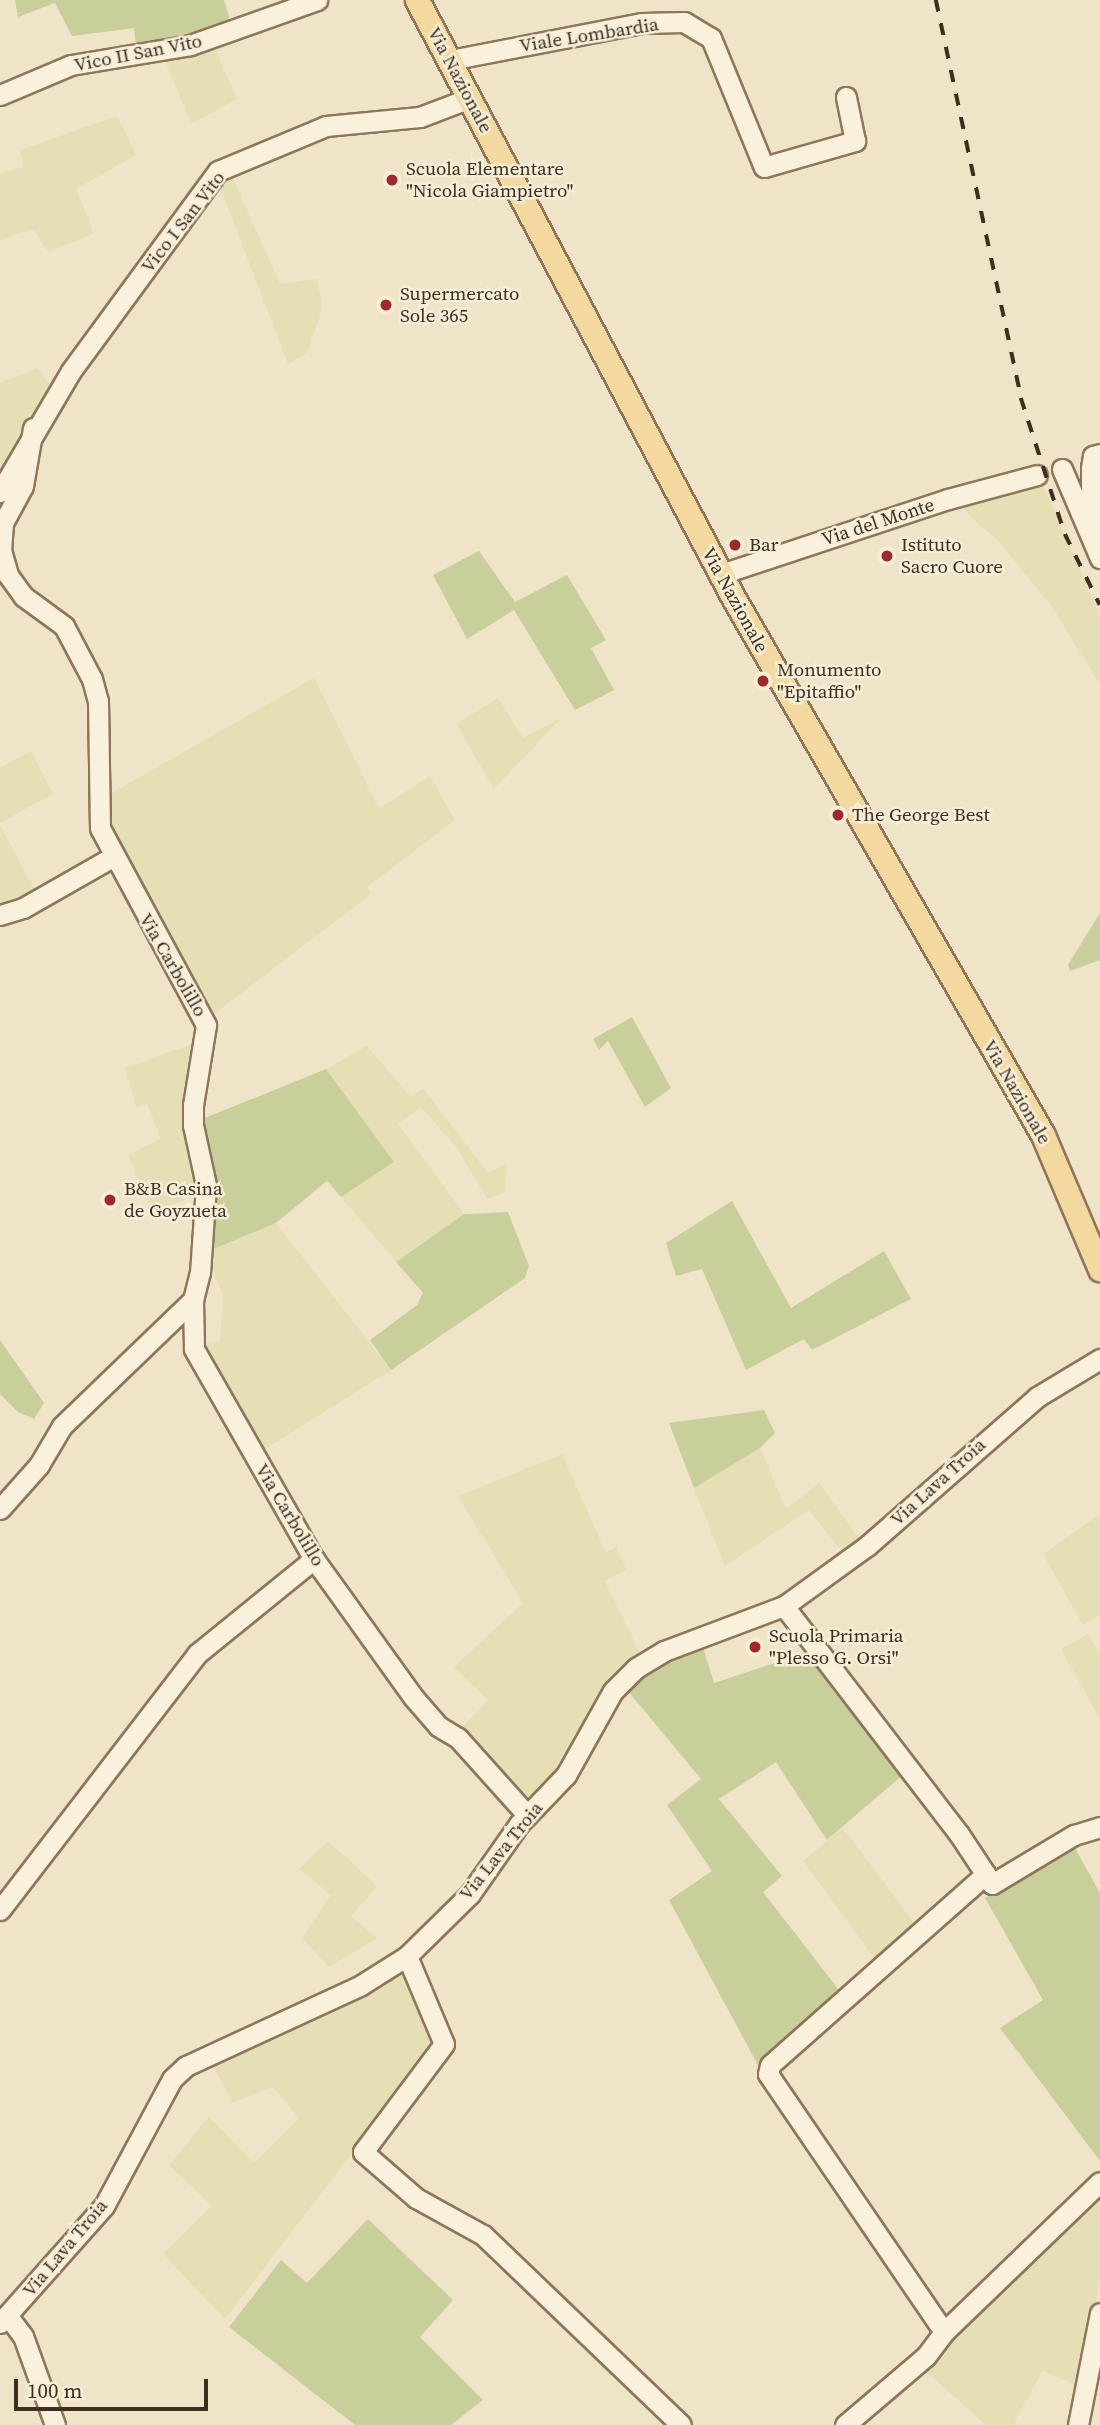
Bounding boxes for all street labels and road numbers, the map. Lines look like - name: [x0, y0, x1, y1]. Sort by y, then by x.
- street label: Viale Lombardia: [518, 13, 660, 57]
- street label: Via Nazionale: [423, 23, 497, 137]
- street label: Vico II San Vito: [72, 29, 204, 77]
- street label: Vico I San Vito: [136, 166, 230, 278]
- street label: Via del Monte: [819, 493, 937, 551]
- street label: Via Nazionale: [697, 543, 773, 657]
- street label: Via Carbolillo: [134, 909, 212, 1021]
- street label: Via Nazionale: [978, 1036, 1056, 1148]
- street label: Via Lava Troia: [886, 1433, 990, 1531]
- street label: Via Carbolillo: [250, 1460, 330, 1570]
- street label: Via Lava Troia: [454, 1797, 548, 1905]
- street label: Via Lava Troia: [18, 2195, 112, 2301]

